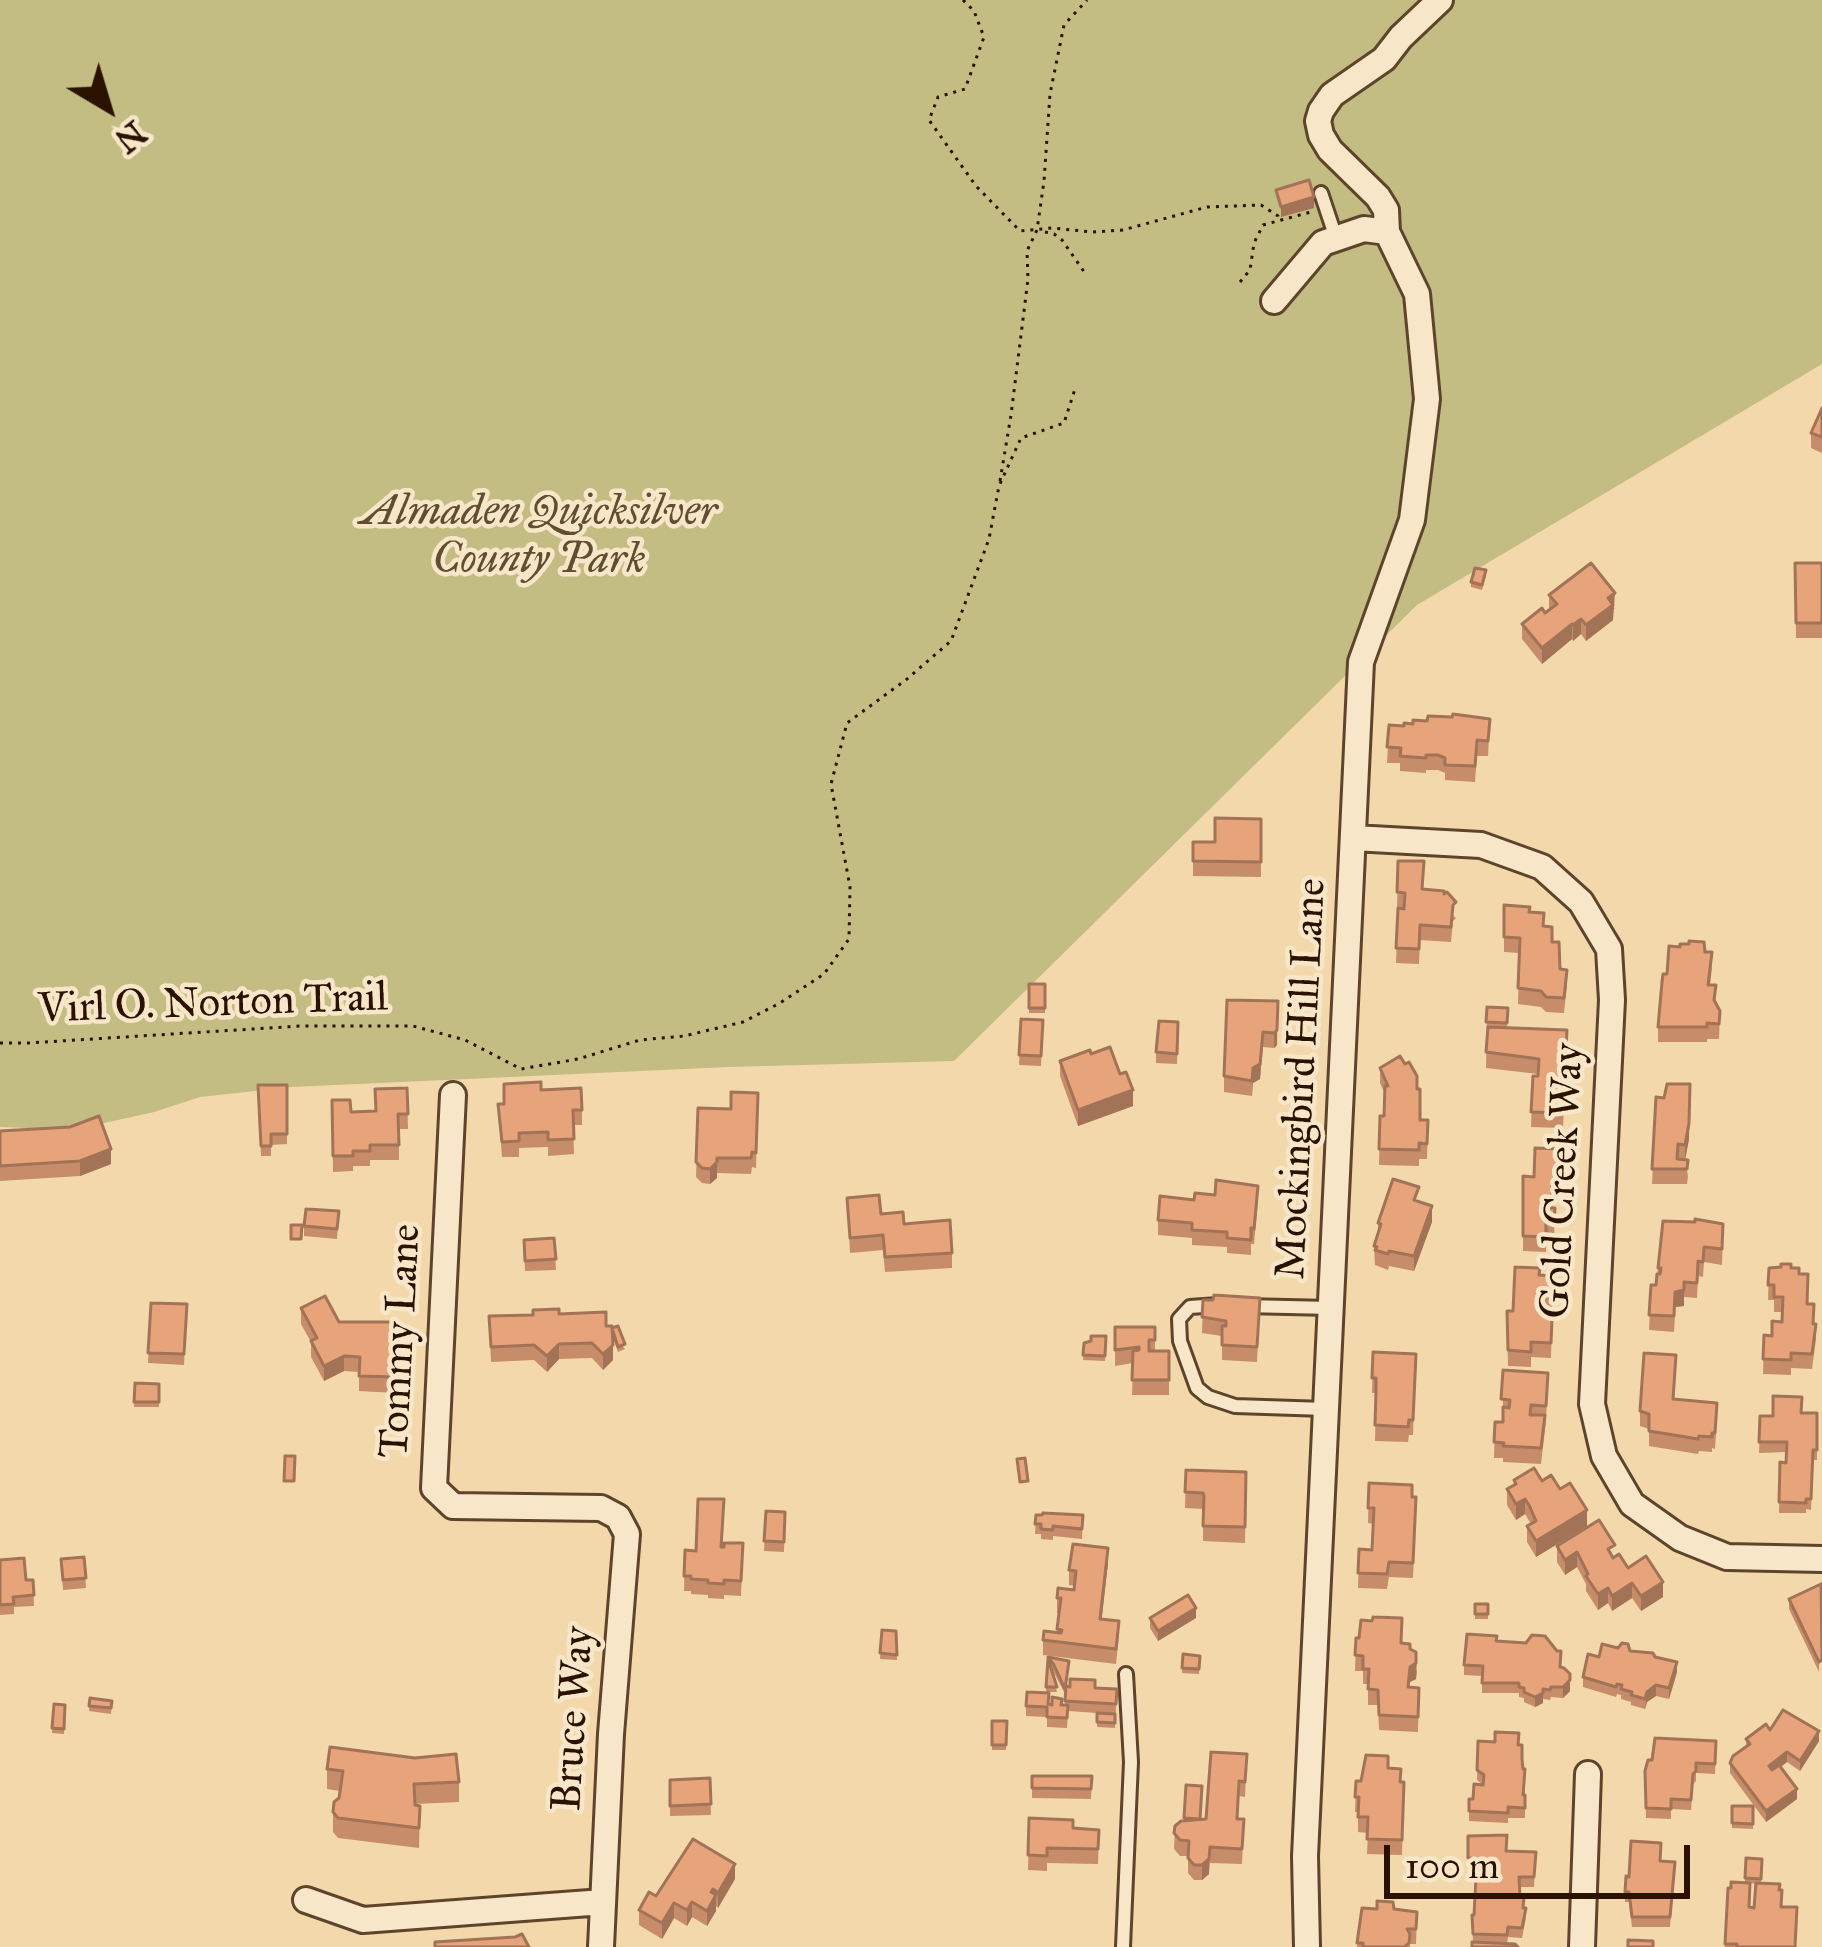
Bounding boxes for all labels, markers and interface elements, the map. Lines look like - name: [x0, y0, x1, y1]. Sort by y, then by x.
- north arrow: [48, 48, 168, 168]
- text: N: [107, 112, 154, 161]
- park label: Almaden Quicksilver County Park: [361, 489, 717, 588]
- street label: Mockingbird Hill Lane: [1267, 877, 1339, 1281]
- street label: Virl O. Norton Trail: [37, 974, 389, 1036]
- street label: Gold Creek Way: [1532, 1042, 1596, 1320]
- street label: Tommy Lane: [371, 1223, 433, 1459]
- street label: Bruce Way: [543, 1625, 607, 1813]
- scale bar: [1390, 1821, 1696, 1895]
- text: 100 m: [1405, 1844, 1499, 1888]

